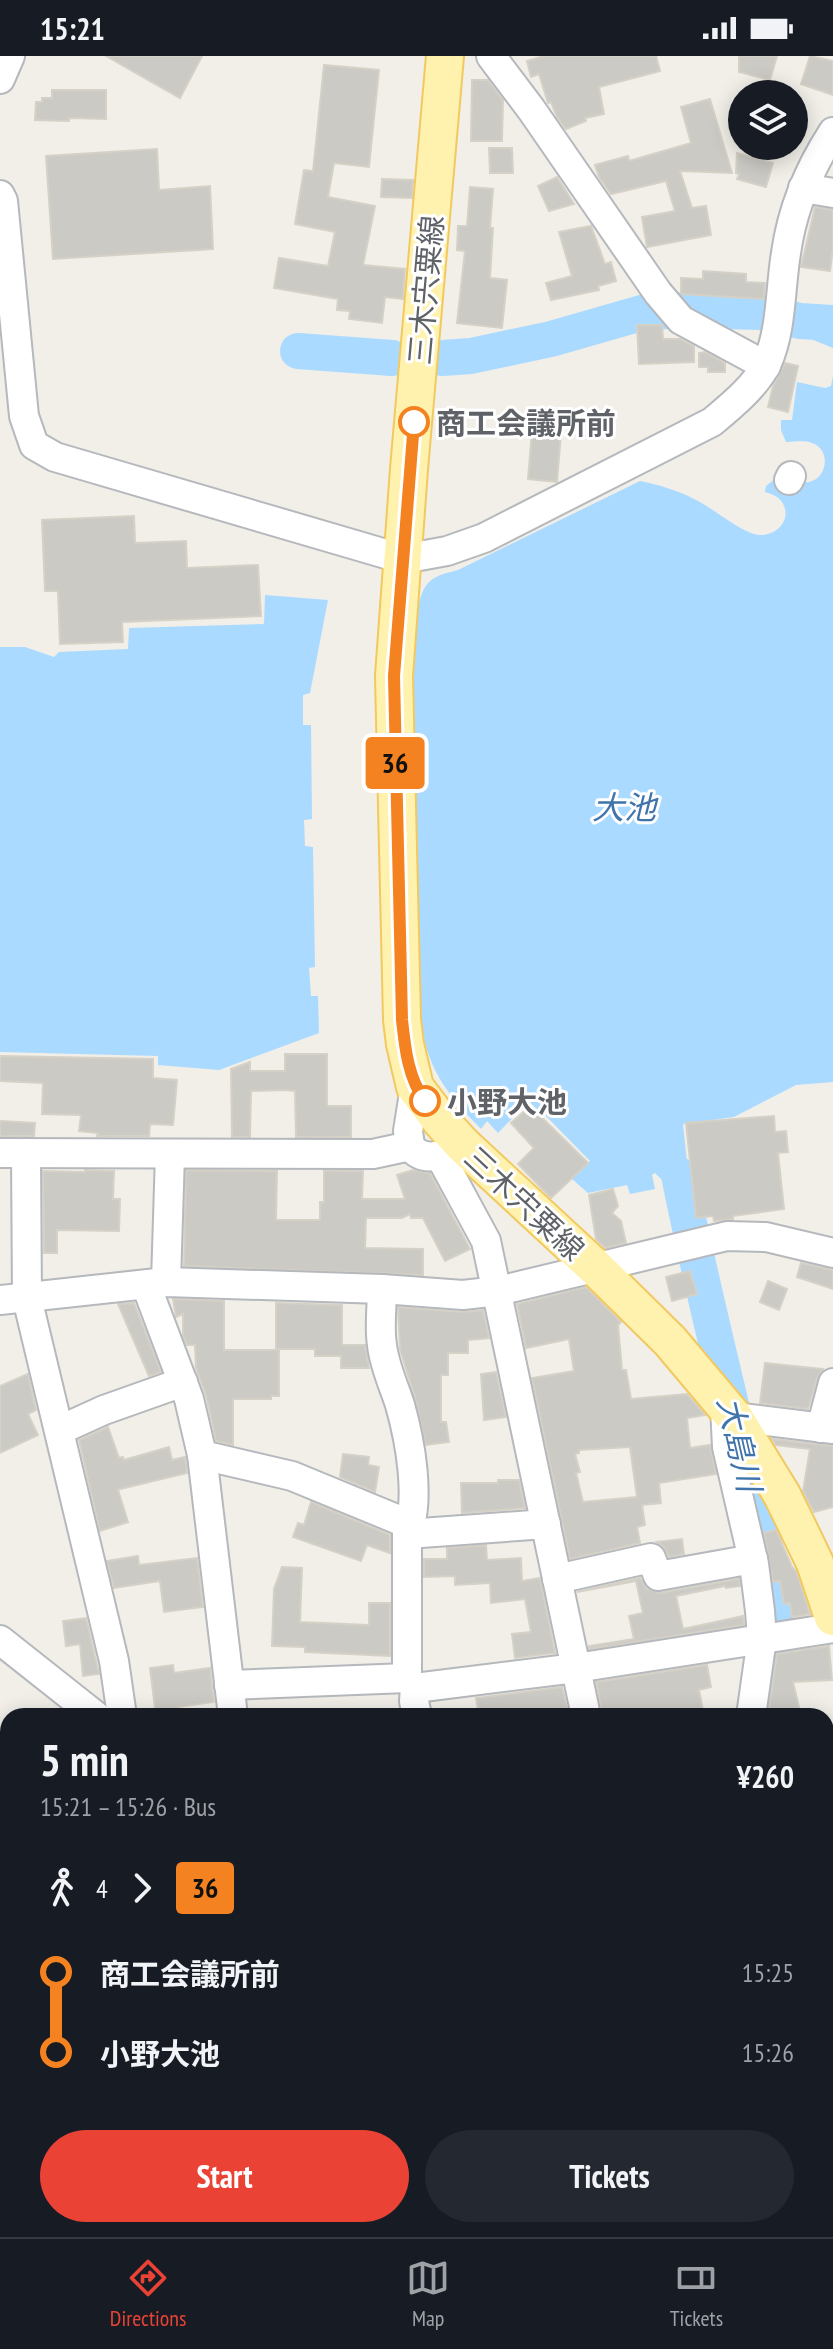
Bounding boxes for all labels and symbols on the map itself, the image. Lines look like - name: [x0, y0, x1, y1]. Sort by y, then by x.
- street label: 三木宍粟線: [399, 214, 451, 366]
- place label: 商工会議所前: [436, 403, 616, 442]
- marker: 商工会議所前: [399, 407, 429, 437]
- line badge: 36: [359, 737, 431, 789]
- water label: 大池: [592, 786, 659, 828]
- place label: 小野大池: [447, 1082, 567, 1121]
- marker: 小野大池: [410, 1086, 440, 1116]
- street label: 三木宍粟線: [457, 1138, 593, 1268]
- water label: 大島川: [709, 1392, 772, 1498]

